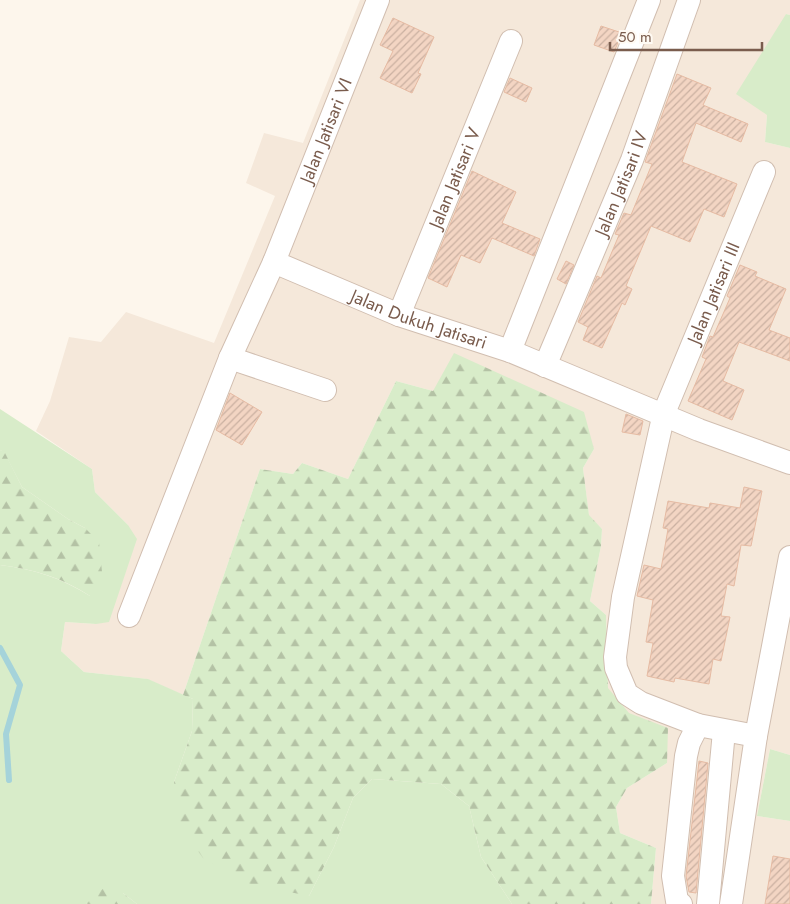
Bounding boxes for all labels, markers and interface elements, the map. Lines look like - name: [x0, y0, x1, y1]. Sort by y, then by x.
- scale bar: [610, 20, 762, 52]
- text: 50 m: [618, 26, 652, 48]
- street label: Jalan Jatisari VI: [293, 74, 359, 189]
- street label: Jalan Jatisari V: [422, 124, 487, 234]
- street label: Jalan Jatisari IV: [588, 127, 654, 242]
- street label: Jalan Jatisari III: [680, 238, 747, 350]
- street label: Jalan Dukuh Jatisari: [345, 282, 490, 356]

